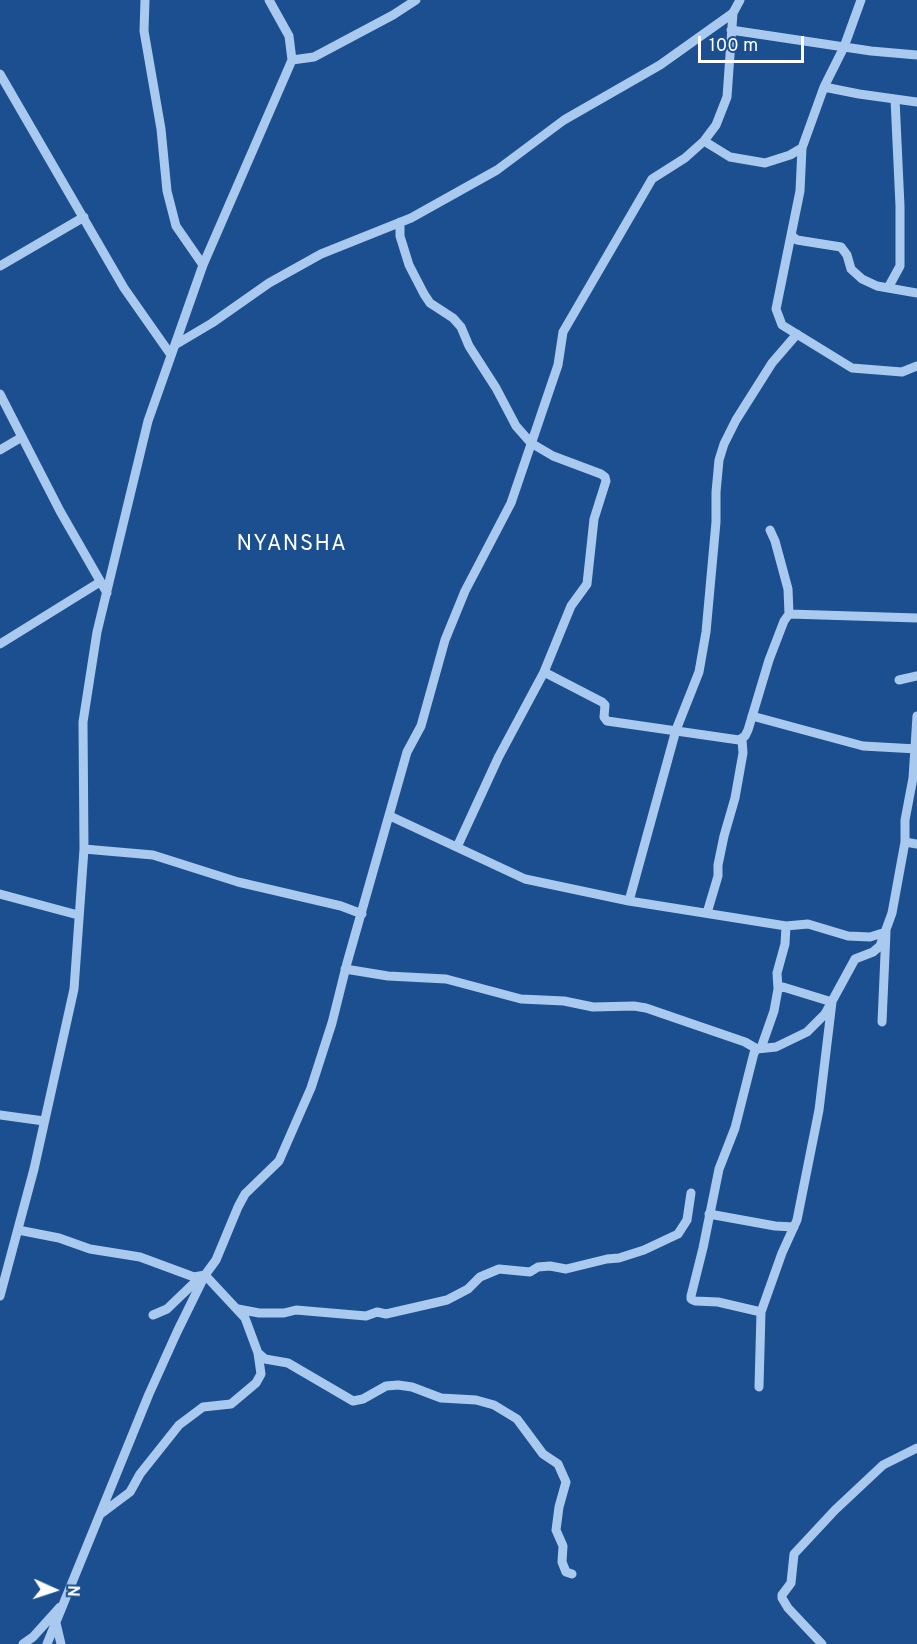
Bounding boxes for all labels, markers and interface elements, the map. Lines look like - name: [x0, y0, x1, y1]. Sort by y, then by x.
- scale bar: [701, 24, 808, 62]
- text: 100 m: [709, 35, 758, 58]
- district label: NYANSHA: [237, 533, 347, 559]
- north arrow: [24, 1560, 84, 1620]
- text: N: [62, 1585, 82, 1597]

